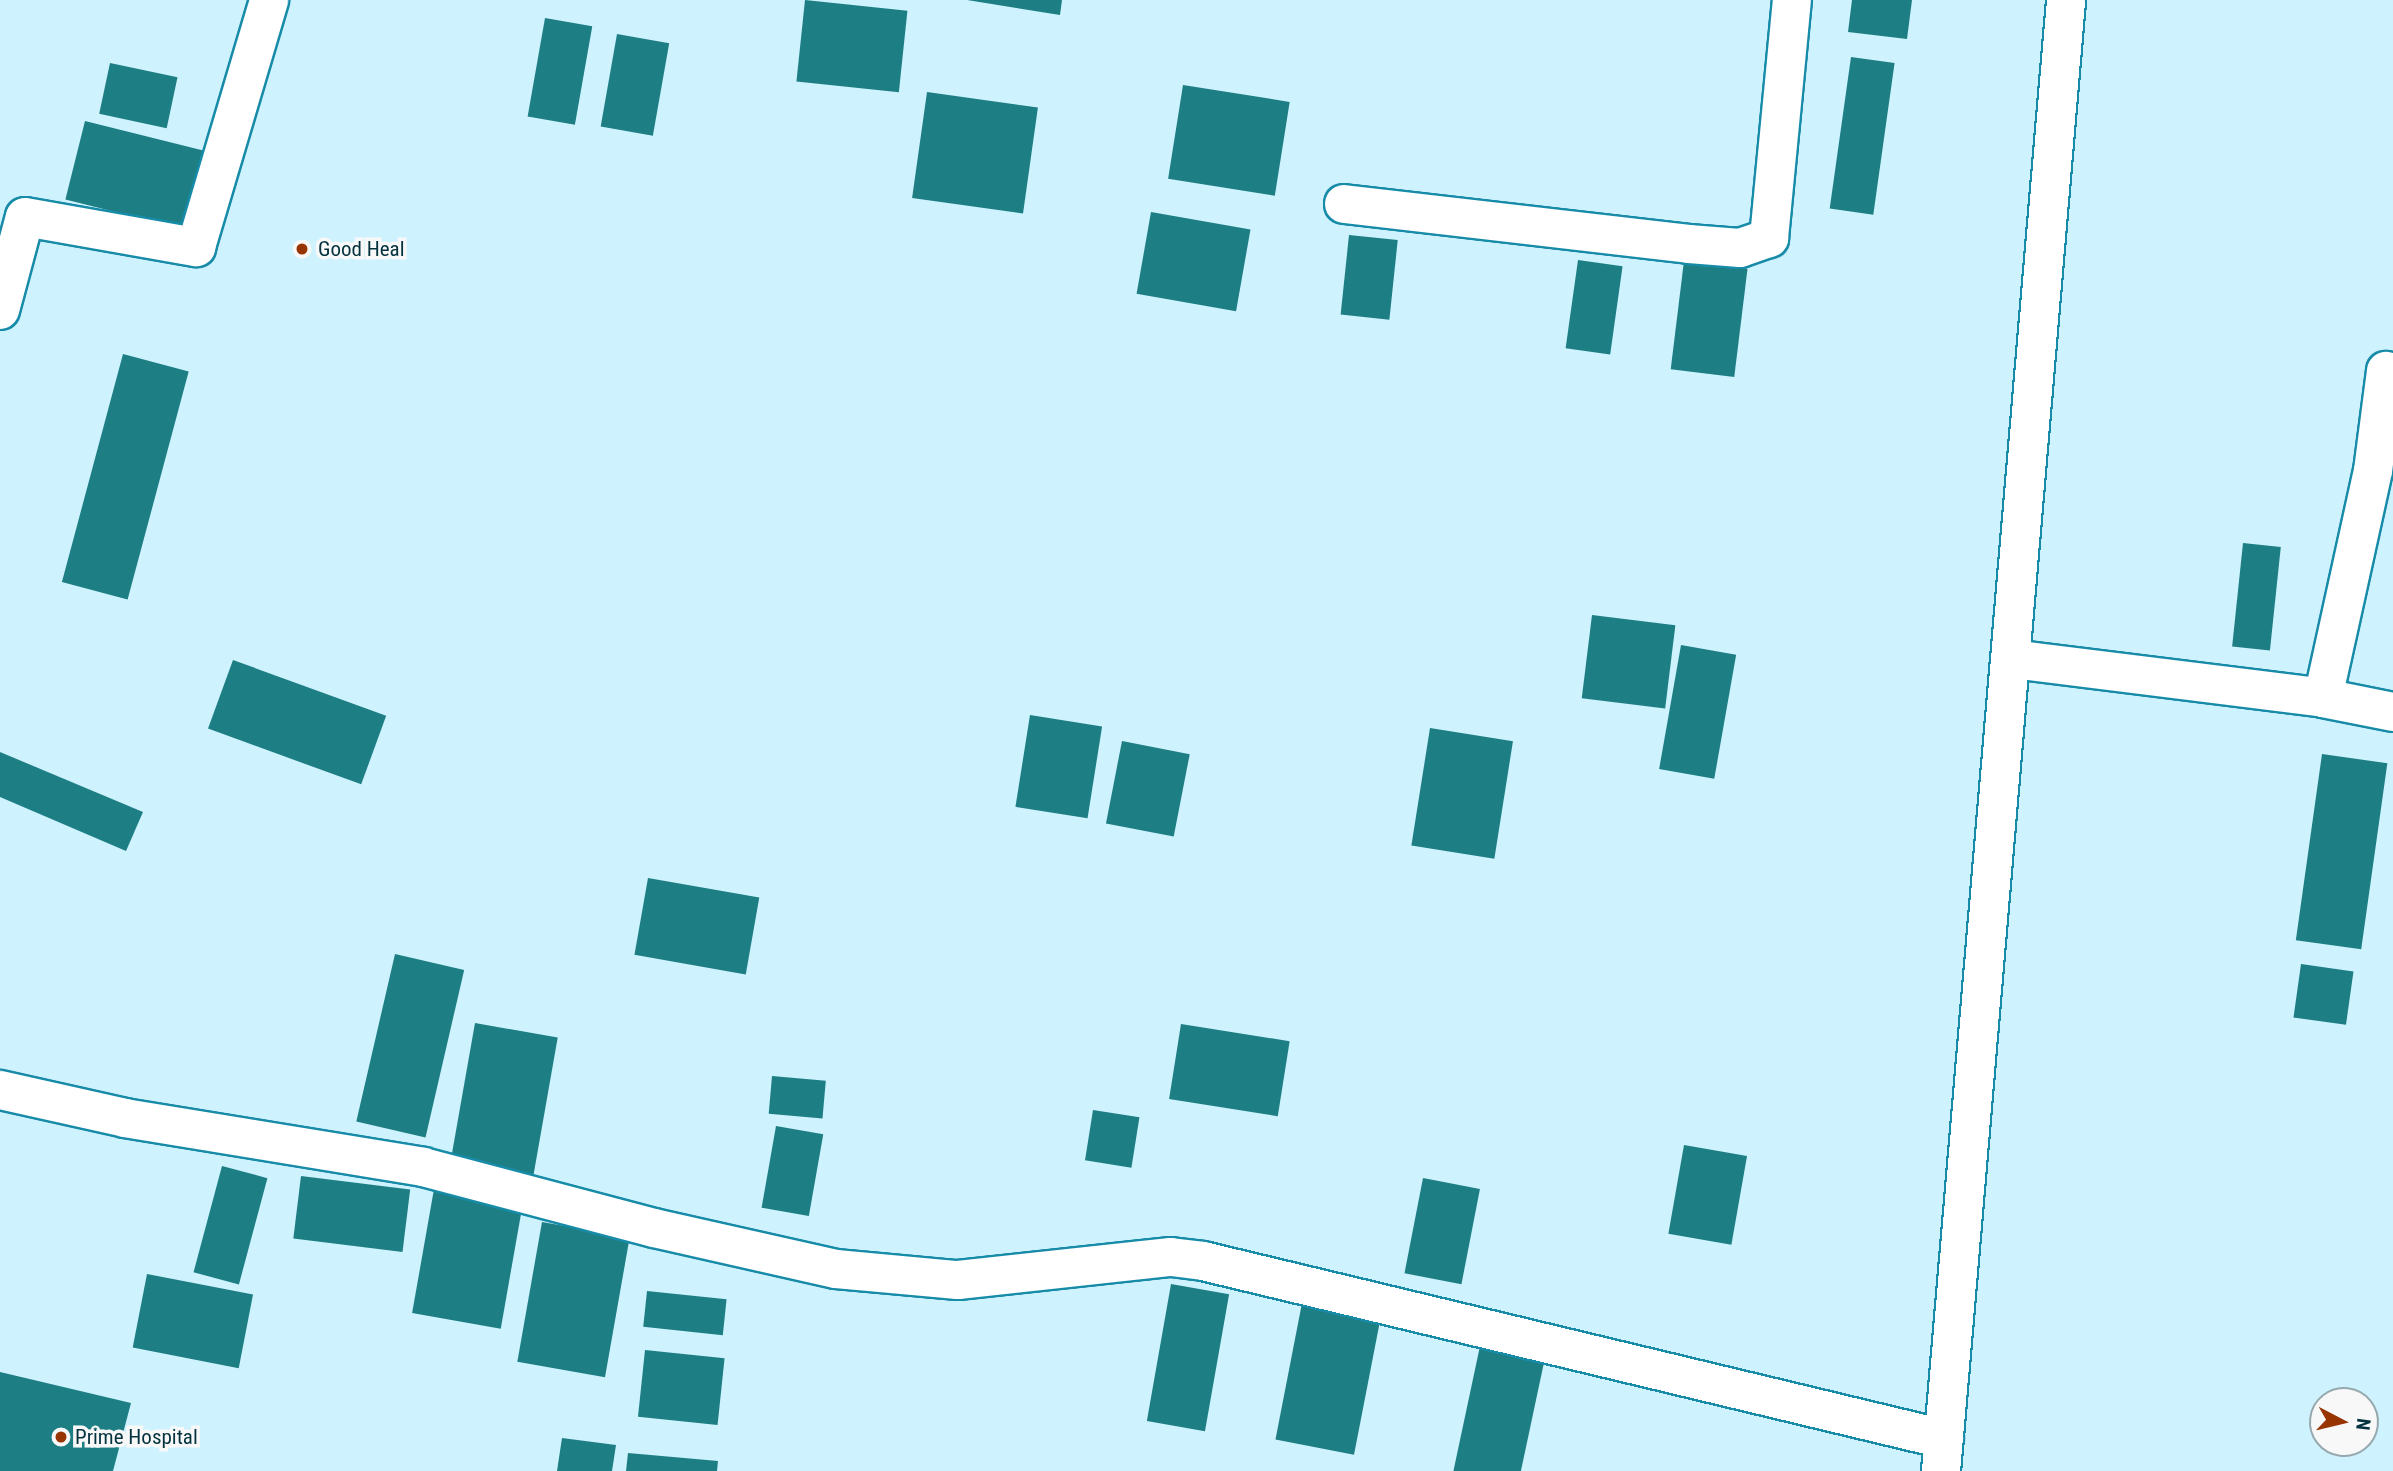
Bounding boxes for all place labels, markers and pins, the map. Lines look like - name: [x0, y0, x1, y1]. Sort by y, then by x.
- place label: Good Heal: [318, 236, 404, 262]
- marker: Good Heal: [292, 239, 312, 259]
- place label: Prime Hospital: [75, 1424, 198, 1450]
- marker: Prime Hospital: [53, 1429, 69, 1445]

